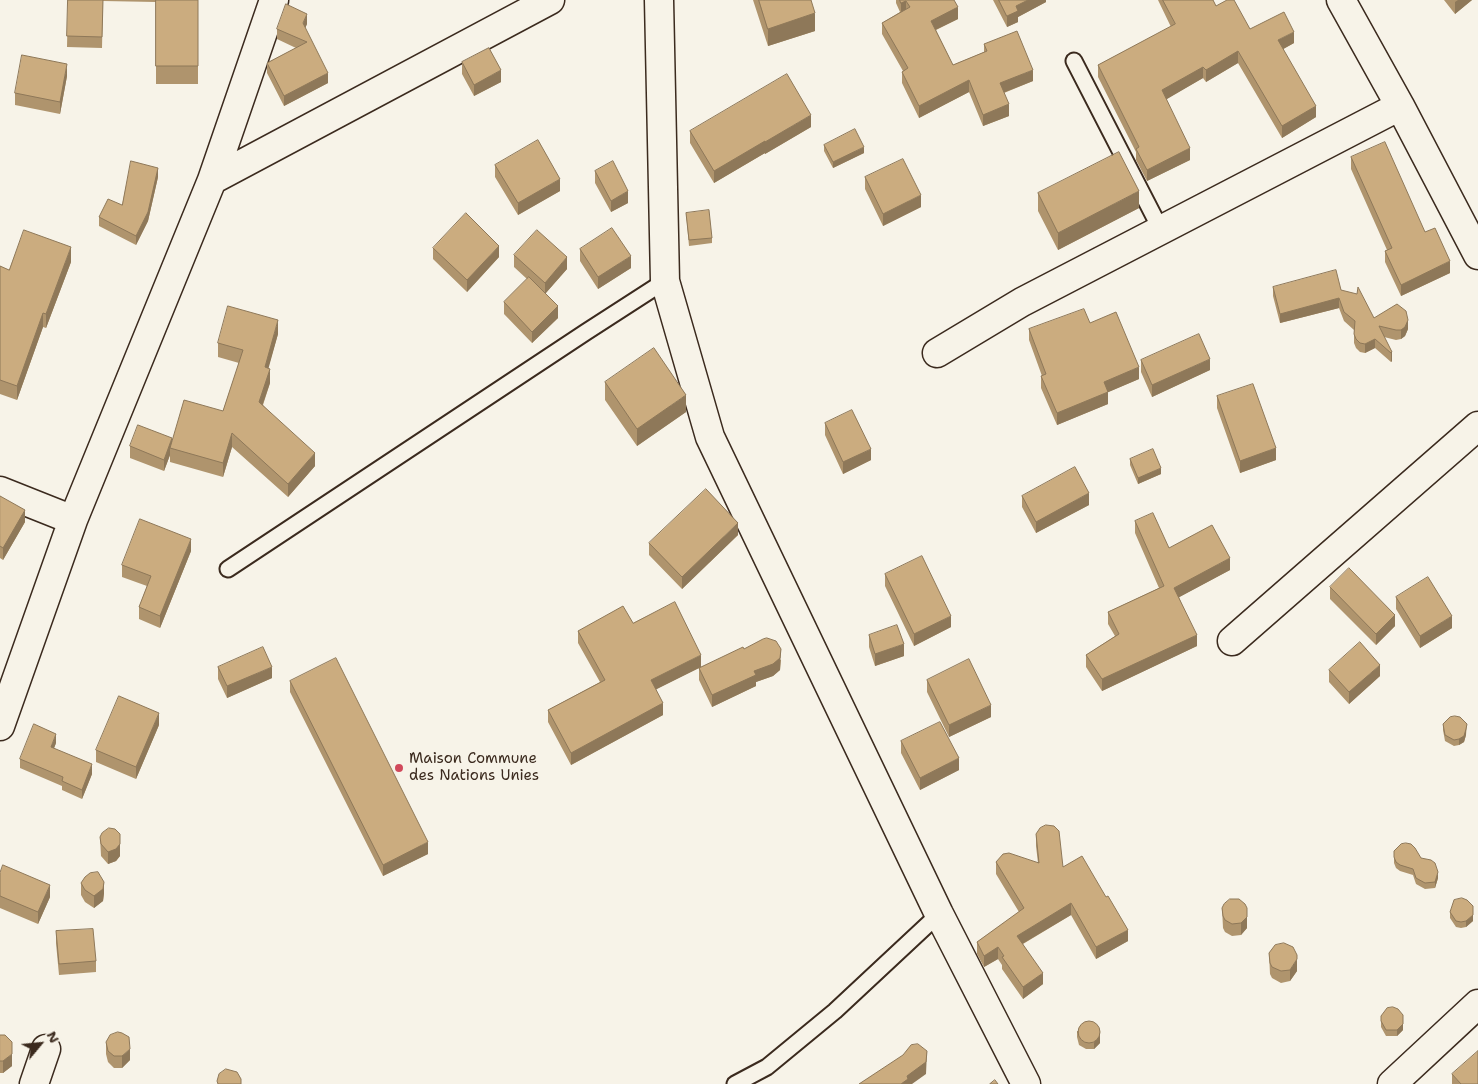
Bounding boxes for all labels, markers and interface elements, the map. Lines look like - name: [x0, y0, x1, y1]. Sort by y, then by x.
- place label: Maison Commune des Nations Unies: [409, 750, 539, 785]
- marker: Maison Commune des Nations Unies: [393, 762, 405, 774]
- north arrow: [15, 1019, 65, 1069]
- text: N: [43, 1028, 64, 1046]

